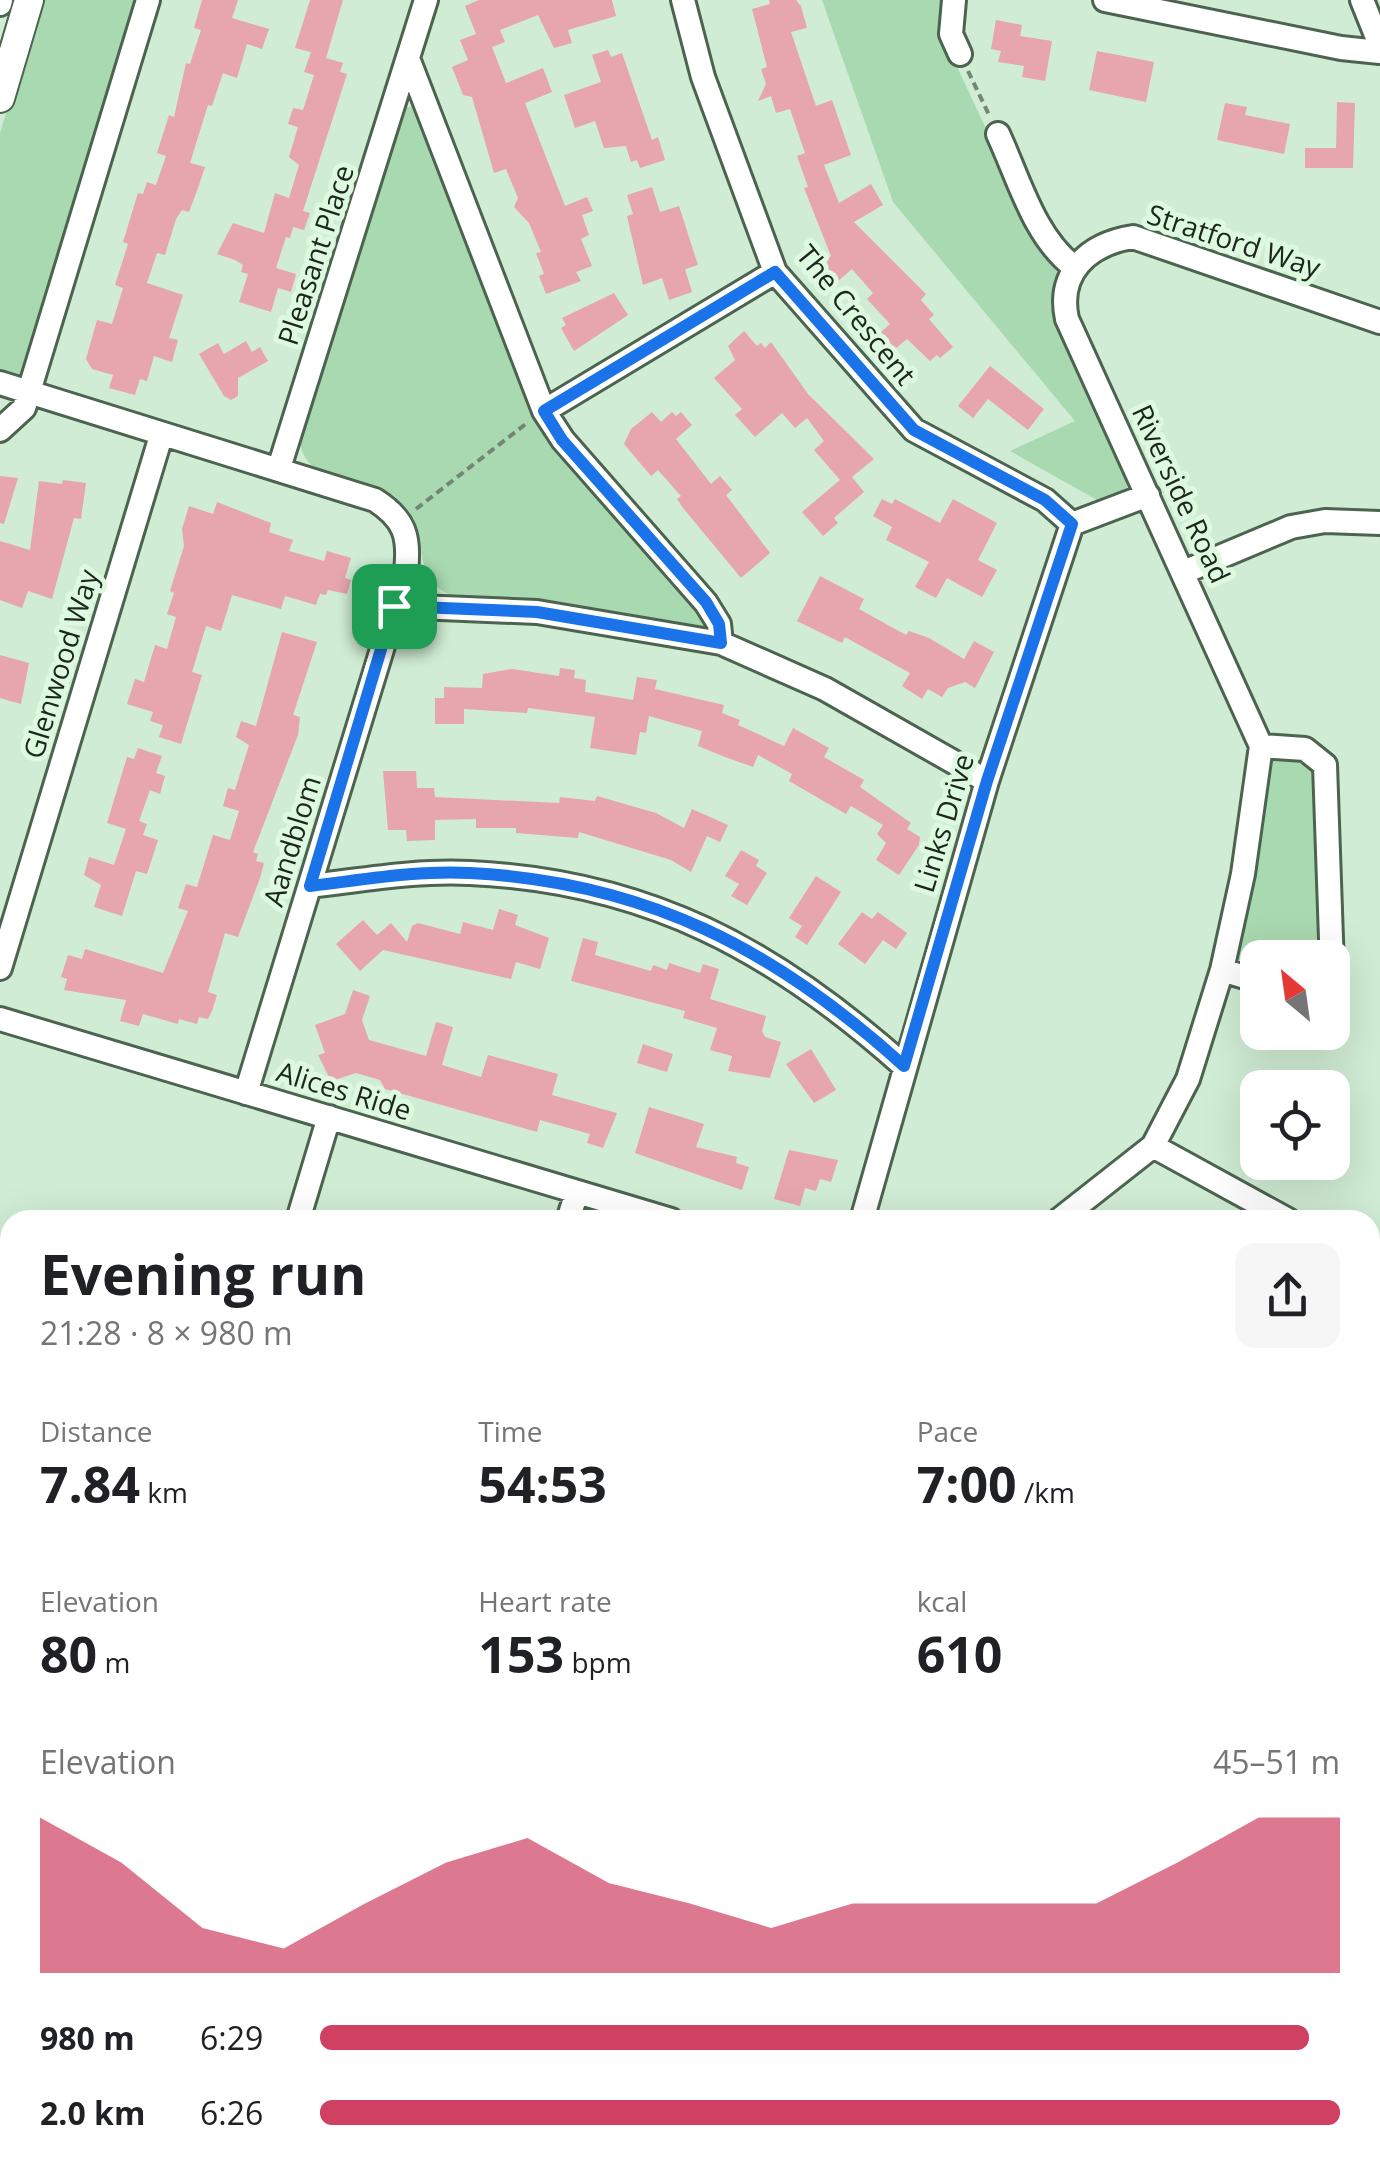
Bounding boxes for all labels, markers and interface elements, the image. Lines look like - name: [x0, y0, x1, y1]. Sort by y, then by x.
- street label: Pleasant Place: [268, 160, 362, 350]
- street label: Stratford Way: [1143, 194, 1327, 286]
- street label: The Crescent: [789, 236, 925, 392]
- street label: Riverside Road: [1124, 398, 1240, 589]
- street label: Glenwood Way: [13, 564, 107, 763]
- pin: [352, 564, 437, 649]
- icon: arrive: [367, 579, 422, 634]
- street label: Links Drive: [904, 749, 982, 897]
- street label: Aandblom: [253, 771, 329, 911]
- north arrow: [1240, 940, 1350, 1050]
- map controls: [1240, 940, 1350, 1180]
- street label: Alices Ride: [272, 1052, 416, 1129]
- button: locate: [1240, 1070, 1350, 1180]
- text: Evening run: [40, 1236, 366, 1311]
- button: share: [1235, 1243, 1340, 1348]
- text: 21:28 · 8 × 980 m: [40, 1311, 293, 1354]
- text: Distance: [40, 1412, 153, 1450]
- text: Time: [478, 1412, 542, 1450]
- text: Pace: [917, 1412, 978, 1450]
- text: 7.84: [40, 1450, 140, 1518]
- text: 54:53: [478, 1450, 607, 1518]
- text: 7:00: [917, 1450, 1017, 1518]
- text: km: [140, 1473, 188, 1511]
- text: /km: [1017, 1473, 1075, 1511]
- text: Elevation: [40, 1582, 159, 1620]
- text: Heart rate: [478, 1582, 612, 1620]
- text: kcal: [917, 1582, 967, 1620]
- text: 80: [40, 1620, 97, 1688]
- text: 153: [478, 1620, 564, 1688]
- text: 610: [917, 1620, 1002, 1688]
- text: m: [97, 1643, 130, 1681]
- text: bpm: [564, 1643, 632, 1681]
- text: Elevation: [40, 1740, 176, 1783]
- text: 45–51 m: [1213, 1740, 1340, 1783]
- text: 980 m: [40, 2016, 135, 2059]
- text: 6:29: [200, 2016, 263, 2059]
- text: 2.0 km: [40, 2091, 145, 2134]
- text: 6:26: [200, 2091, 263, 2134]

